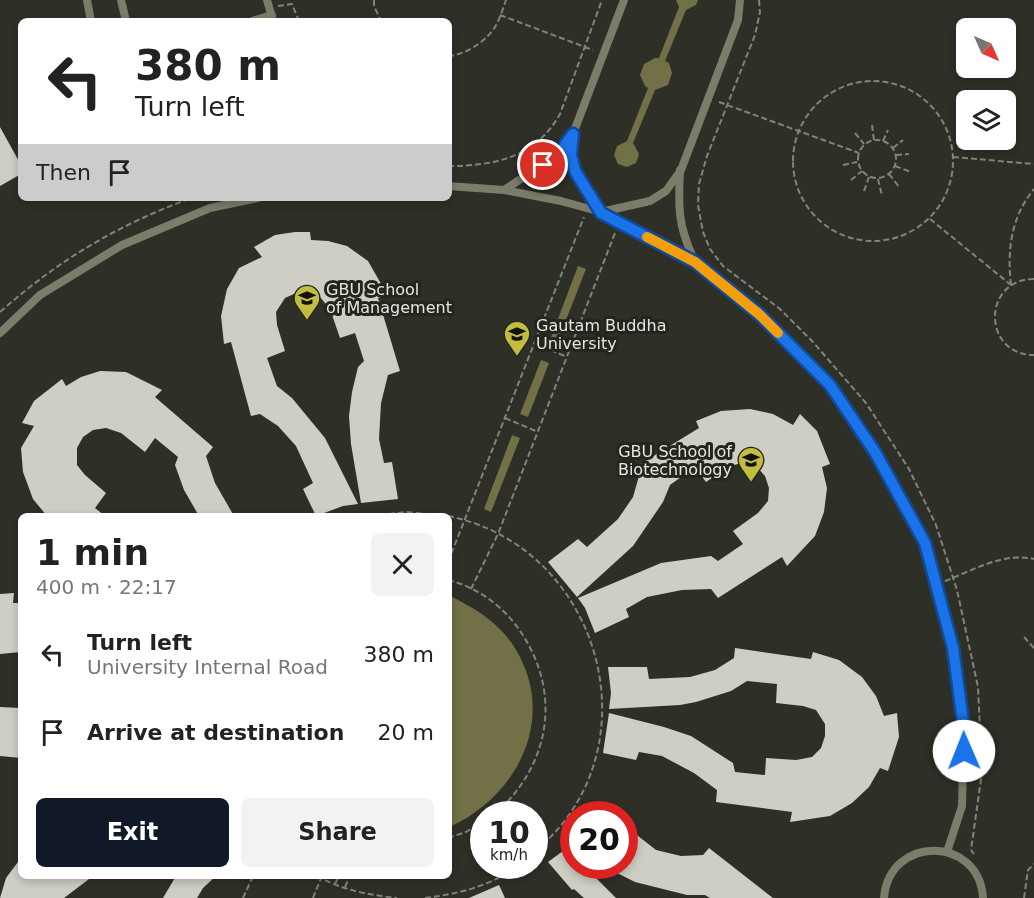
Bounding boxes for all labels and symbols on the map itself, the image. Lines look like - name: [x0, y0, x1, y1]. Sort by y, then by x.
- north arrow: [956, 18, 1016, 78]
- pin: [517, 139, 568, 190]
- place label: GBU School of Management: [326, 280, 452, 317]
- school or university icon: GBU School of Management: [292, 283, 322, 321]
- place label: Gautam Buddha University: [536, 316, 666, 353]
- school or university icon: Gautam Buddha University: [502, 319, 532, 357]
- place label: GBU School of Biotechnology: [618, 442, 732, 479]
- school or university icon: GBU School of Biotechnology: [736, 445, 766, 483]
- position arrow: [932, 719, 996, 783]
- speed limit sign: 20: [560, 801, 638, 879]

